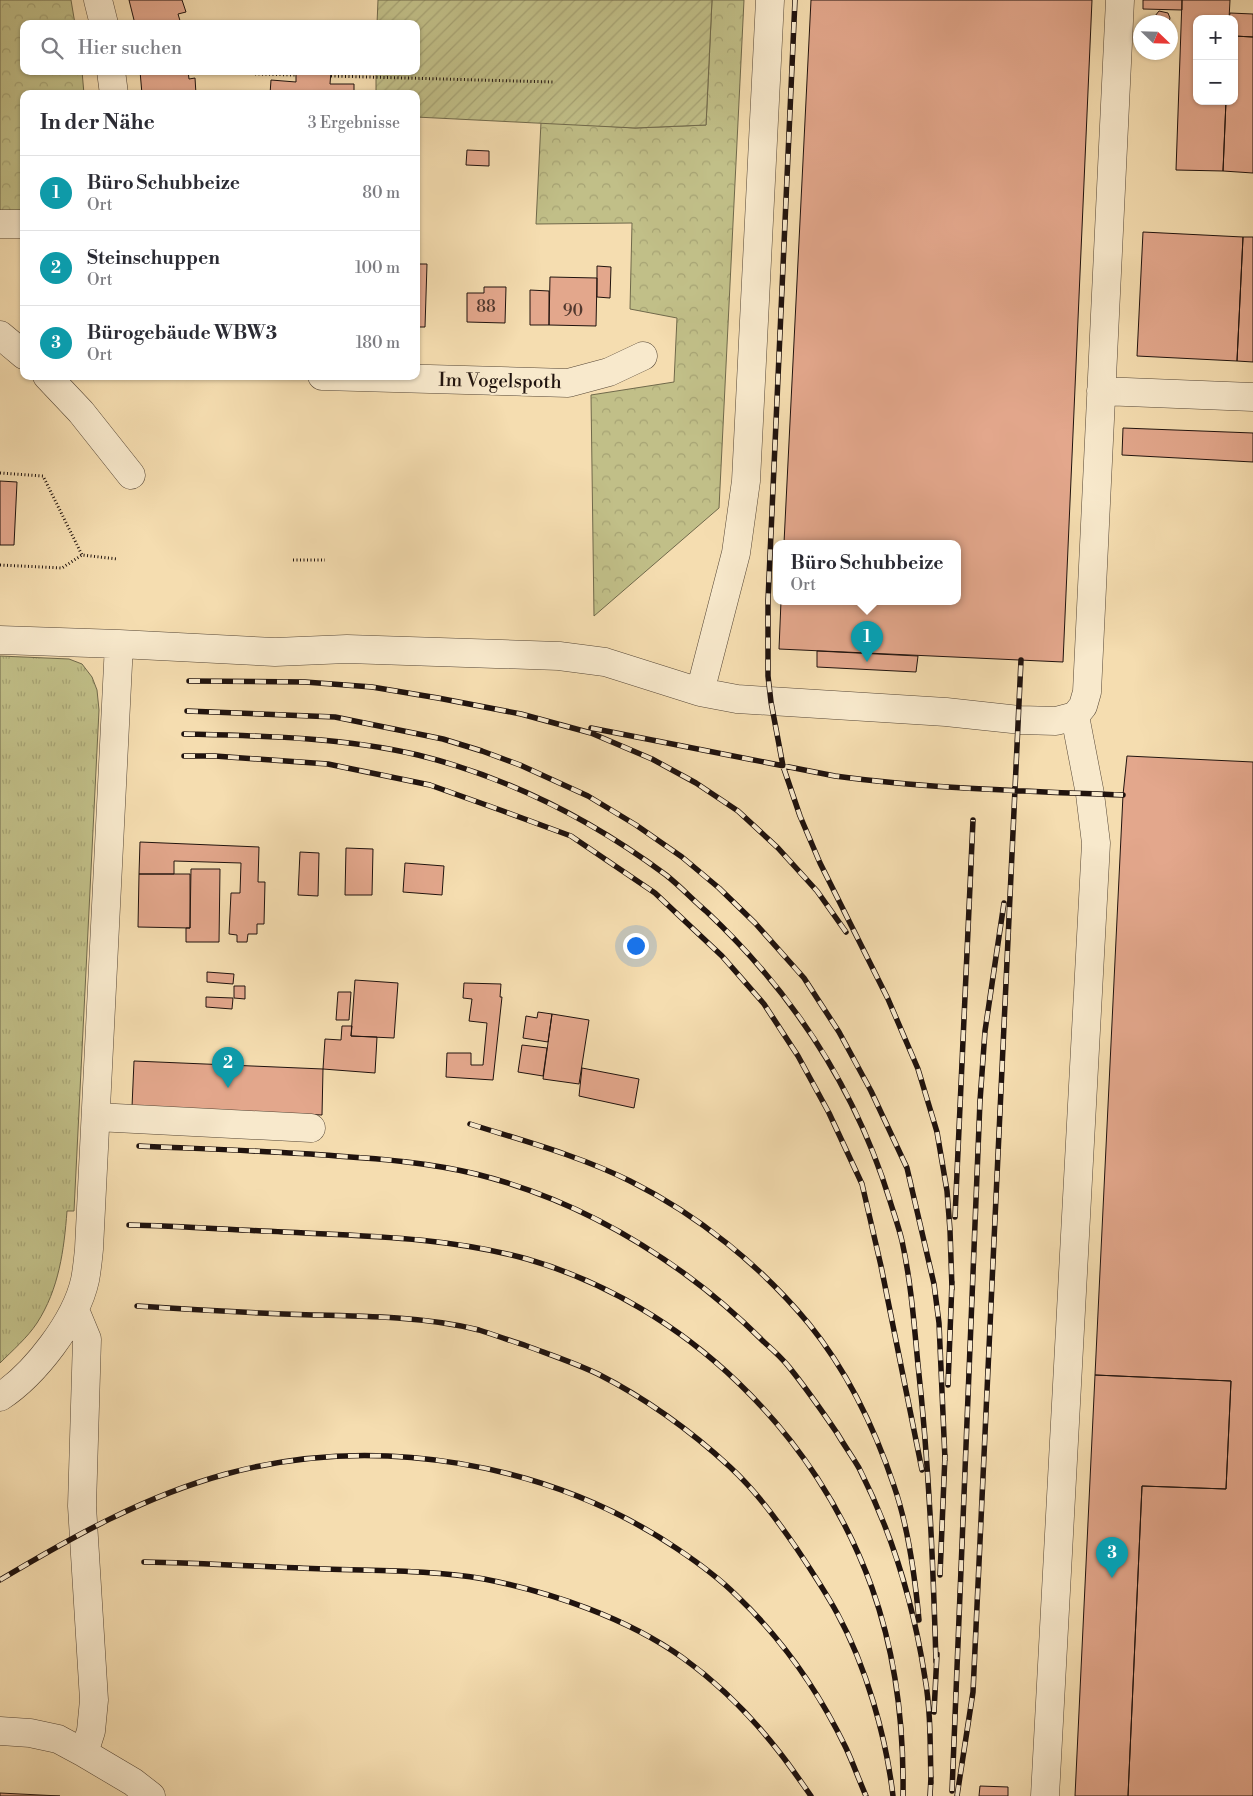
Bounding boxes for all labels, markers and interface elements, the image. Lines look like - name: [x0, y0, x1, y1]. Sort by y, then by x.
- north arrow: [1133, 15, 1178, 60]
- map controls: [1193, 15, 1238, 105]
- button: +: [1193, 15, 1238, 60]
- search box: [20, 20, 420, 75]
- icon: search: [38, 34, 66, 62]
- text: Hier suchen: [78, 36, 182, 60]
- button: −: [1193, 60, 1238, 105]
- text: In der Nähe: [40, 110, 155, 136]
- text: 3 Ergebnisse: [308, 113, 400, 133]
- text: Büro Schubbeize: [87, 171, 240, 195]
- text: 1: [52, 183, 60, 203]
- text: 80 m: [362, 183, 400, 203]
- text: Ort: [87, 195, 113, 215]
- text: Steinschuppen: [87, 246, 220, 270]
- text: 2: [51, 258, 61, 278]
- text: 100 m: [355, 258, 400, 278]
- text: Ort: [87, 270, 113, 290]
- house number: 88: [476, 297, 496, 317]
- house number: 90: [563, 301, 583, 321]
- text: Bürogebäude WBW3: [87, 321, 277, 345]
- text: 3: [51, 333, 61, 353]
- text: 180 m: [356, 333, 400, 353]
- text: Ort: [87, 345, 113, 365]
- street label: Im Vogelspoth: [438, 368, 562, 394]
- popup: [773, 540, 961, 605]
- text: Büro Schubbeize: [790, 551, 944, 575]
- text: Ort: [790, 575, 816, 595]
- pin: 1: [851, 621, 883, 662]
- your location: [623, 933, 649, 959]
- pin: 2: [212, 1047, 244, 1088]
- pin: 3: [1096, 1537, 1128, 1578]

